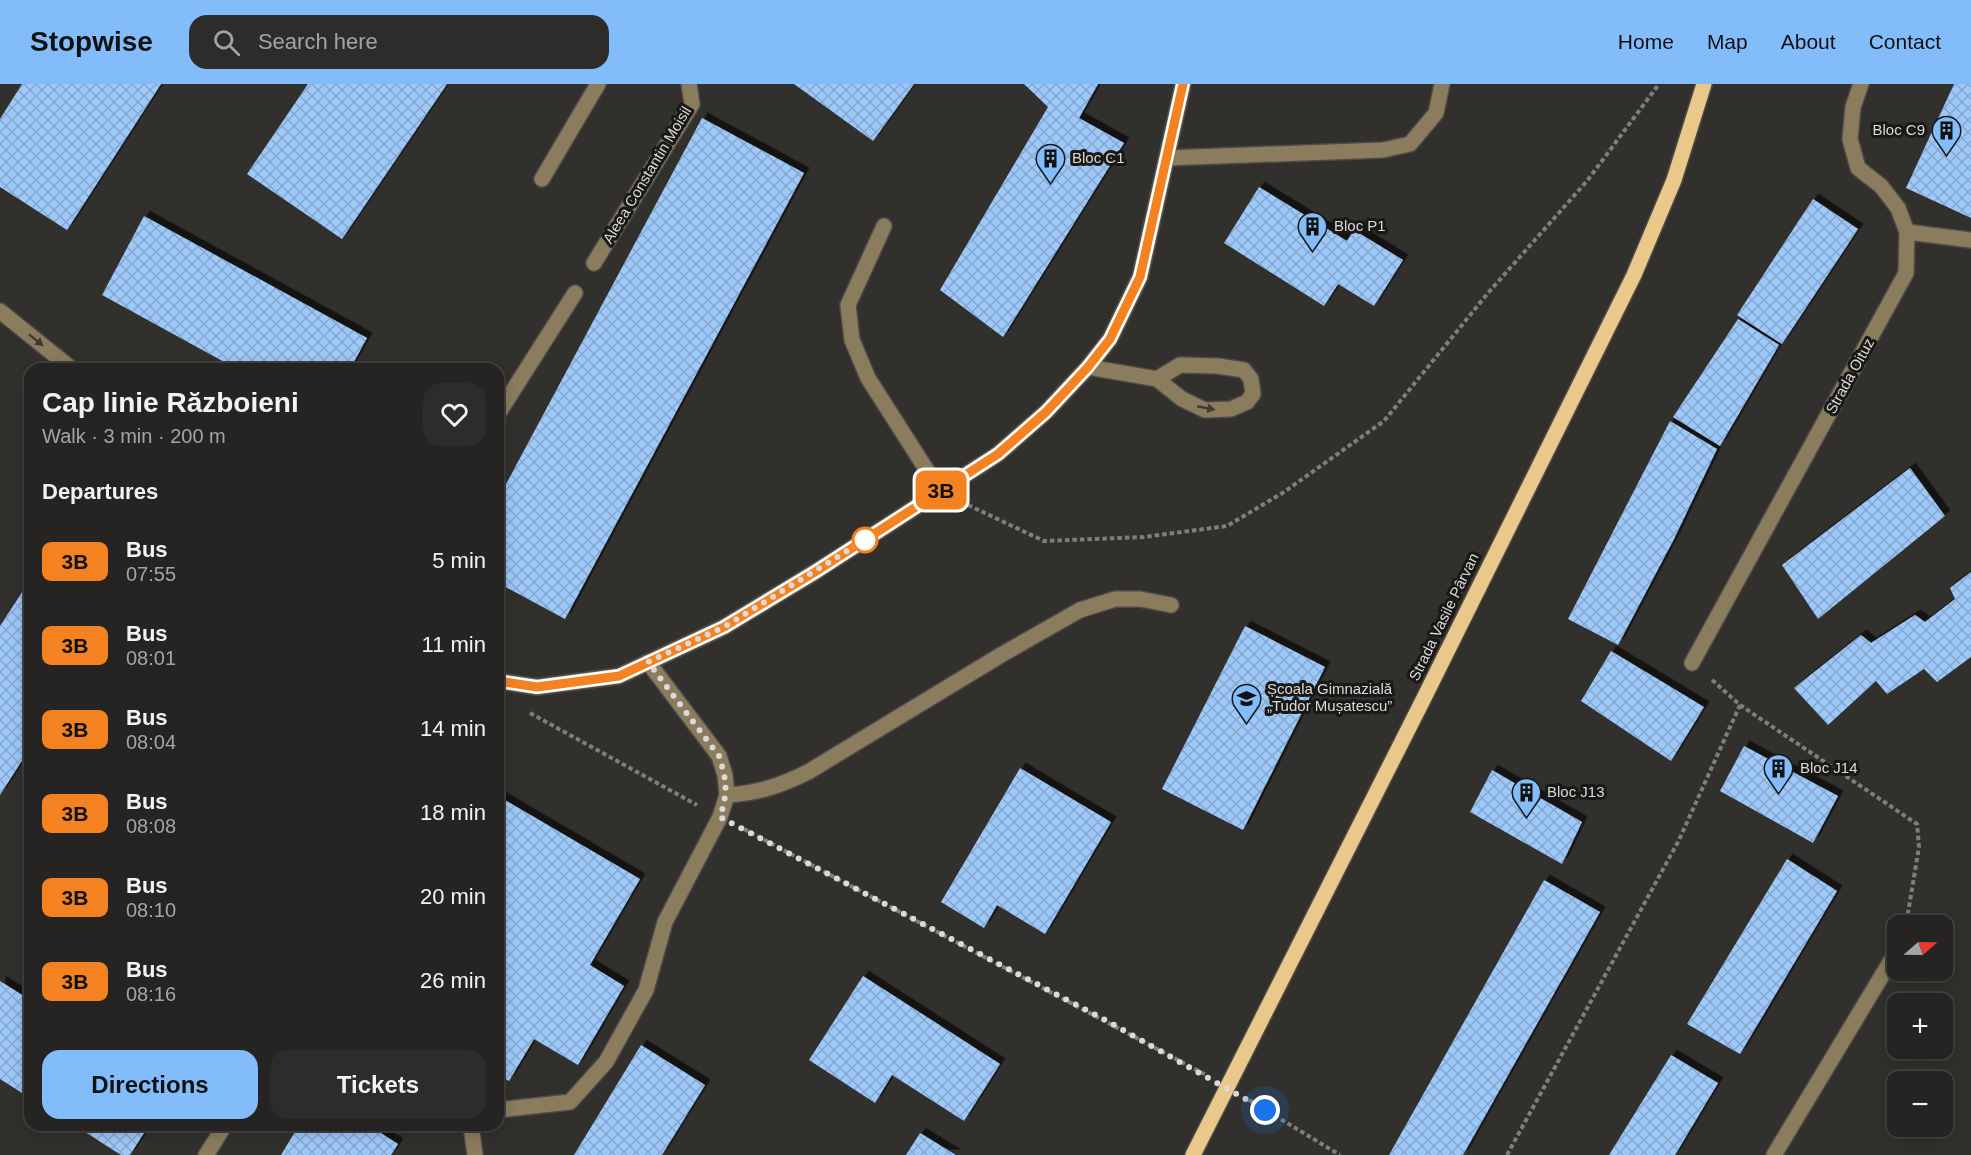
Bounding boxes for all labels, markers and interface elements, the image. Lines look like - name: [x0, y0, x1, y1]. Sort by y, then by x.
- search box: [189, 15, 609, 69]
- text: Stopwise: [30, 26, 153, 57]
- icon: search: [210, 26, 243, 59]
- text: Search here: [258, 29, 378, 54]
- text: Home: [1618, 30, 1674, 53]
- text: Map: [1707, 30, 1748, 53]
- text: About: [1781, 30, 1836, 53]
- text: Contact: [1869, 30, 1941, 53]
- street label: Aleea Constantin Moisil: [599, 103, 694, 246]
- building icon: Bloc C9: [1930, 114, 1962, 156]
- place label: Bloc C9: [1872, 121, 1925, 138]
- building icon: Bloc C1: [1035, 142, 1067, 184]
- place label: Bloc C1: [1072, 149, 1125, 166]
- building icon: Bloc P1: [1297, 210, 1329, 252]
- place label: Bloc P1: [1334, 217, 1386, 234]
- one-way arrow: [28, 333, 44, 346]
- street label: Strada Oituz: [1822, 335, 1877, 416]
- button: heart: [423, 383, 486, 446]
- text: Cap linie Războieni: [42, 387, 299, 418]
- one-way arrow: [1197, 404, 1216, 413]
- text: Walk · 3 min · 200 m: [42, 425, 226, 447]
- line badge: 3B: [914, 470, 968, 510]
- text: Departures: [42, 479, 158, 504]
- text: 3B: [928, 479, 954, 502]
- unlabelled marker: [852, 527, 878, 553]
- text: Bus: [126, 537, 168, 562]
- text: 5 min: [432, 548, 486, 573]
- text: 3B: [62, 550, 88, 573]
- street label: Strada Vasile Pârvan: [1405, 550, 1482, 683]
- text: 07:55: [126, 563, 176, 585]
- text: Bus: [126, 621, 168, 646]
- text: 11 min: [422, 632, 486, 657]
- text: 3B: [62, 634, 88, 657]
- text: 08:01: [126, 647, 176, 669]
- place label: Școala Gimnazială „Tudor Mușatescu”: [1267, 680, 1393, 714]
- school or university icon: Școala Gimnazială „Tudor Mușatescu”: [1230, 682, 1262, 724]
- text: Bus: [126, 705, 168, 730]
- text: 14 min: [420, 716, 486, 741]
- text: 3B: [62, 718, 88, 741]
- text: 08:04: [126, 731, 176, 753]
- building icon: Bloc J14: [1763, 752, 1795, 794]
- place label: Bloc J14: [1800, 759, 1858, 776]
- building icon: Bloc J13: [1510, 776, 1542, 818]
- place label: Bloc J13: [1547, 783, 1605, 800]
- text: Bus: [126, 789, 168, 814]
- text: 18 min: [420, 800, 486, 825]
- text: 3B: [62, 802, 88, 825]
- text: 08:08: [126, 815, 176, 837]
- text: Bus: [126, 873, 168, 898]
- text: 20 min: [420, 884, 486, 909]
- text: 3B: [62, 886, 88, 909]
- text: 08:10: [126, 899, 176, 921]
- north arrow: [1887, 915, 1953, 981]
- map controls: [1887, 915, 1953, 1137]
- text: Bus: [126, 957, 168, 982]
- text: 26 min: [420, 968, 486, 993]
- text: 3B: [62, 970, 88, 993]
- text: 08:16: [126, 983, 176, 1005]
- button: +: [1887, 993, 1953, 1059]
- button: Directions: [42, 1050, 258, 1119]
- button: Tickets: [270, 1050, 486, 1119]
- button: −: [1887, 1071, 1953, 1137]
- your location: [1250, 1095, 1280, 1125]

